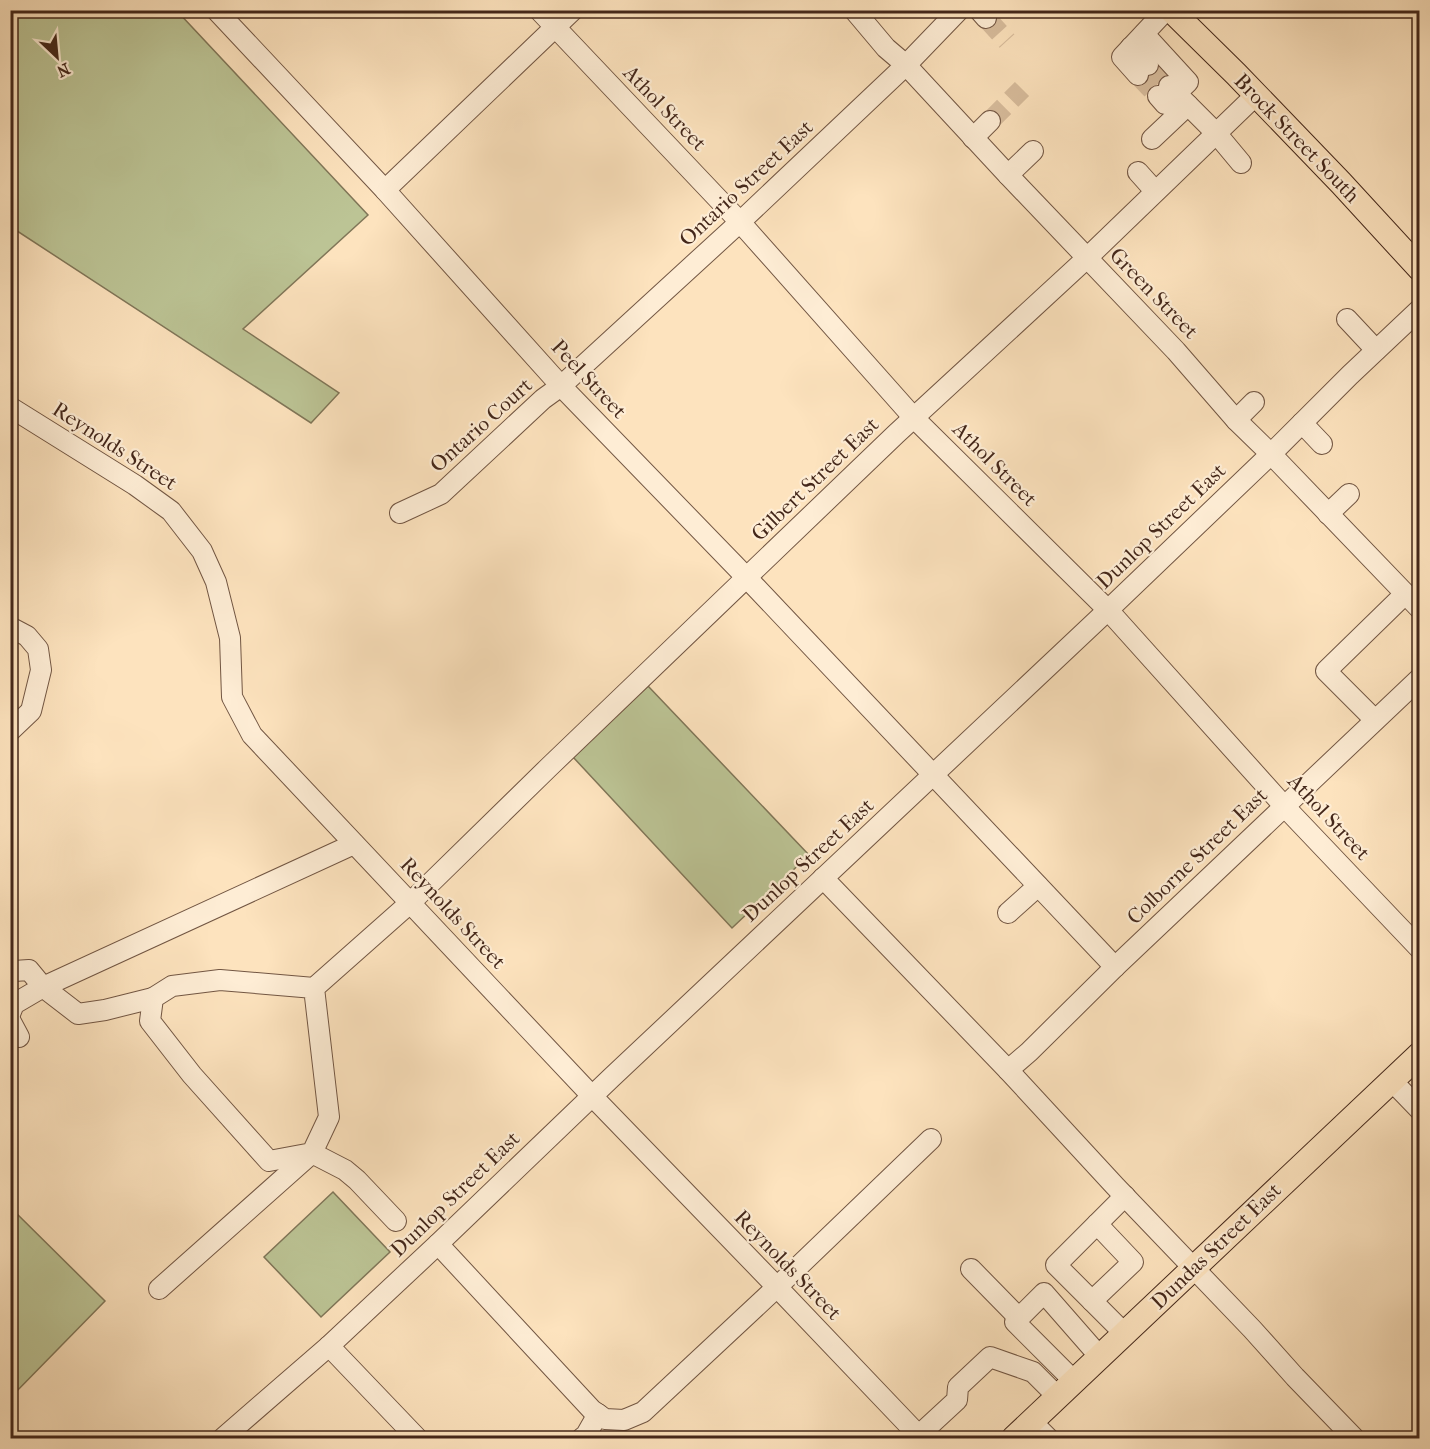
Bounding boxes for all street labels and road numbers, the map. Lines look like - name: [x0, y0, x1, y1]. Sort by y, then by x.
- street label: Athol Street: [618, 60, 712, 156]
- street label: Brock Street South: [1229, 69, 1365, 208]
- street label: Ontario Street East: [674, 115, 818, 251]
- street label: Green Street: [1105, 243, 1203, 344]
- street label: Peel Street: [547, 335, 632, 424]
- street label: Ontario Court: [425, 373, 537, 477]
- street label: Reynolds Street: [48, 397, 182, 495]
- street label: Gilbert Street East: [747, 412, 884, 546]
- street label: Athol Street: [947, 416, 1042, 511]
- street label: Dunlop Street East: [1092, 458, 1231, 594]
- street label: Athol Street: [1282, 768, 1375, 865]
- street label: Colborne Street East: [1122, 783, 1272, 929]
- street label: Dunlop Street East: [738, 793, 879, 927]
- street label: Reynolds Street: [395, 852, 511, 974]
- street label: Dunlop Street East: [386, 1126, 525, 1262]
- street label: Dundas Street East: [1146, 1178, 1286, 1314]
- street label: Reynolds Street: [730, 1205, 847, 1325]

